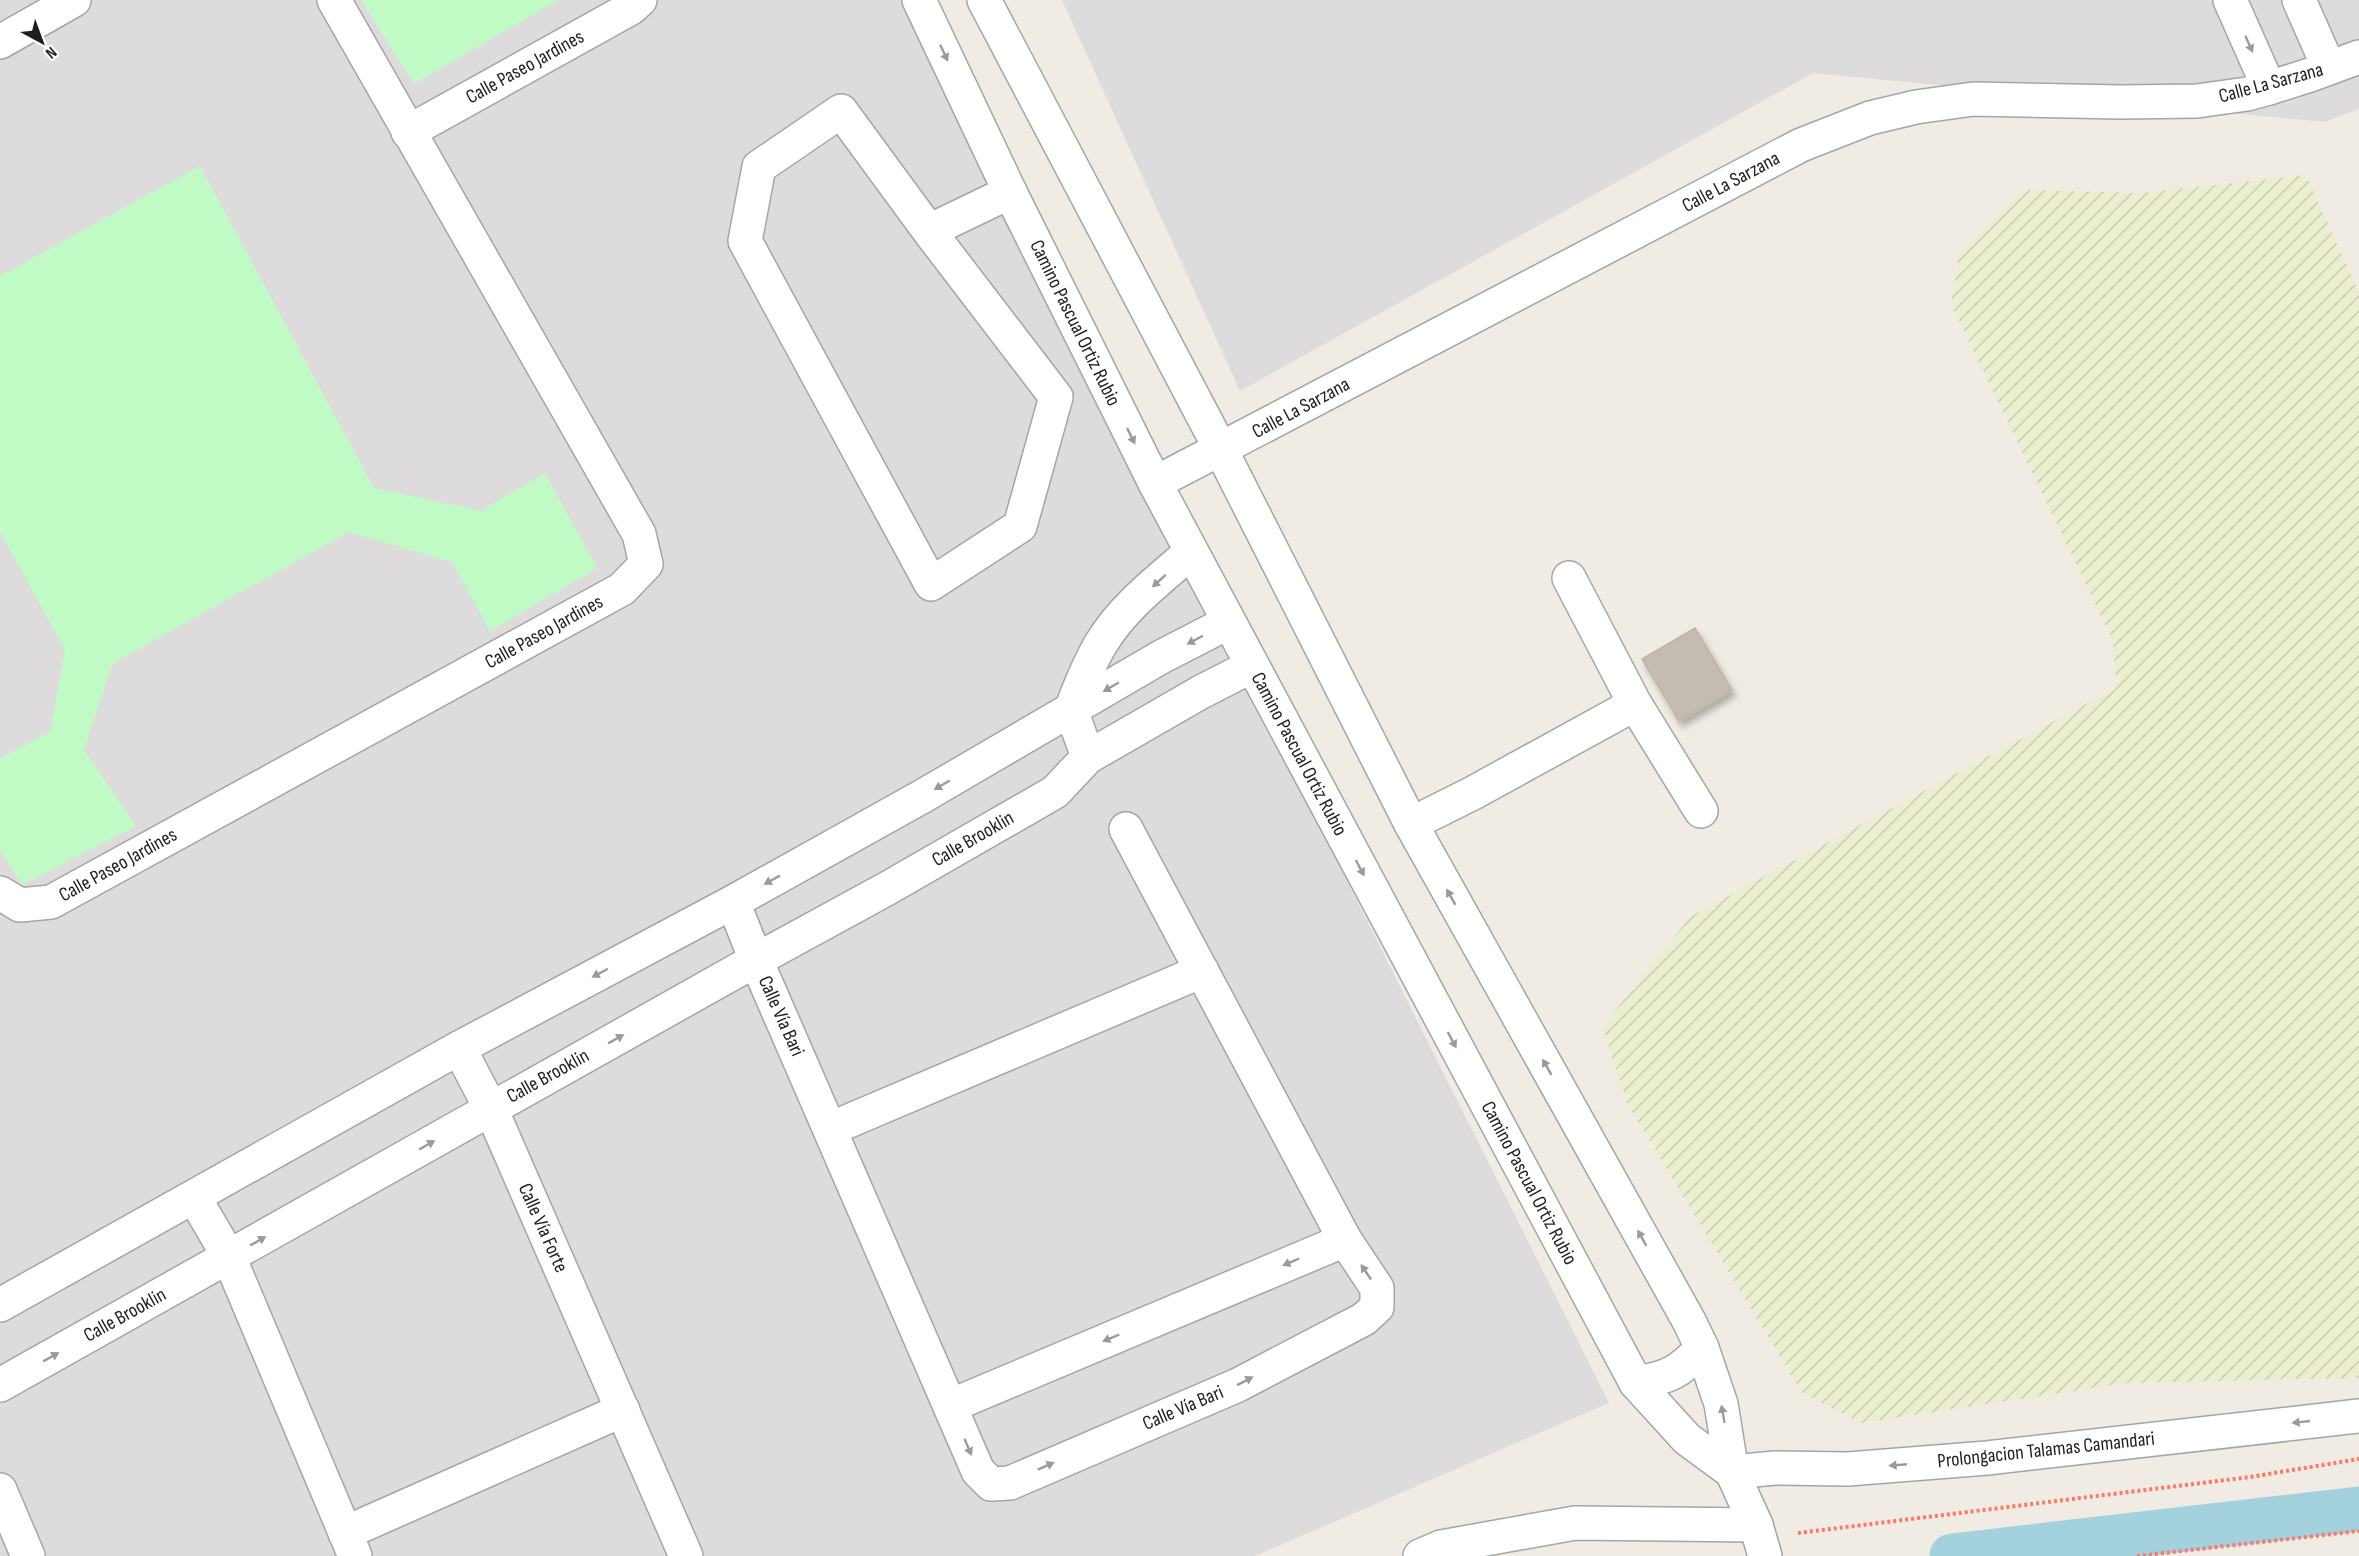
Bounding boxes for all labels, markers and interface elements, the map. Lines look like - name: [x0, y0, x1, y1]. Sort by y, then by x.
- north arrow: [12, 12, 72, 72]
- street label: Calle Paseo Jardines: [462, 25, 588, 109]
- one-way arrow: [2245, 35, 2254, 52]
- text: N: [41, 42, 60, 62]
- one-way arrow: [940, 44, 949, 61]
- street label: Calle La Sarzana: [2216, 58, 2326, 108]
- street label: Calle La Sarzana: [1678, 146, 1784, 218]
- street label: Camino Pascual Ortiz Rubio: [1024, 236, 1126, 410]
- street label: Calle La Sarzana: [1248, 372, 1354, 444]
- one-way arrow: [1127, 427, 1136, 444]
- one-way arrow: [1152, 574, 1167, 587]
- street label: Calle Paseo Jardines: [481, 590, 607, 674]
- one-way arrow: [1186, 634, 1204, 644]
- street label: Camino Pascual Ortiz Rubio: [1246, 668, 1352, 840]
- one-way arrow: [1103, 681, 1119, 692]
- one-way arrow: [933, 780, 950, 790]
- street label: Calle Brooklin: [928, 806, 1018, 872]
- street label: Calle Paseo Jardines: [55, 823, 181, 907]
- one-way arrow: [1355, 860, 1365, 877]
- one-way arrow: [763, 875, 780, 885]
- one-way arrow: [1447, 889, 1457, 906]
- one-way arrow: [592, 968, 609, 978]
- street label: Calle Vía Bari: [753, 972, 809, 1060]
- one-way arrow: [1447, 1031, 1457, 1048]
- one-way arrow: [607, 1034, 624, 1044]
- street label: Calle Brooklin: [503, 1044, 593, 1108]
- one-way arrow: [1542, 1059, 1552, 1076]
- street label: Camino Pascual Ortiz Rubio: [1476, 1097, 1582, 1269]
- one-way arrow: [419, 1140, 436, 1150]
- street label: Calle Vía Forte: [513, 1180, 573, 1276]
- one-way arrow: [1637, 1229, 1647, 1246]
- one-way arrow: [250, 1236, 267, 1246]
- one-way arrow: [1281, 1257, 1299, 1267]
- one-way arrow: [1360, 1264, 1372, 1280]
- street label: Calle Brooklin: [80, 1283, 170, 1347]
- one-way arrow: [1102, 1334, 1120, 1343]
- one-way arrow: [43, 1352, 60, 1362]
- one-way arrow: [1236, 1377, 1253, 1386]
- street label: Calle Vía Bari: [1139, 1380, 1227, 1436]
- one-way arrow: [1718, 1404, 1727, 1423]
- one-way arrow: [2291, 1418, 2310, 1427]
- street label: Prolongacion Talamas Camandari: [1936, 1427, 2156, 1473]
- one-way arrow: [964, 1438, 973, 1456]
- one-way arrow: [1889, 1460, 1908, 1470]
- one-way arrow: [1037, 1461, 1055, 1471]

